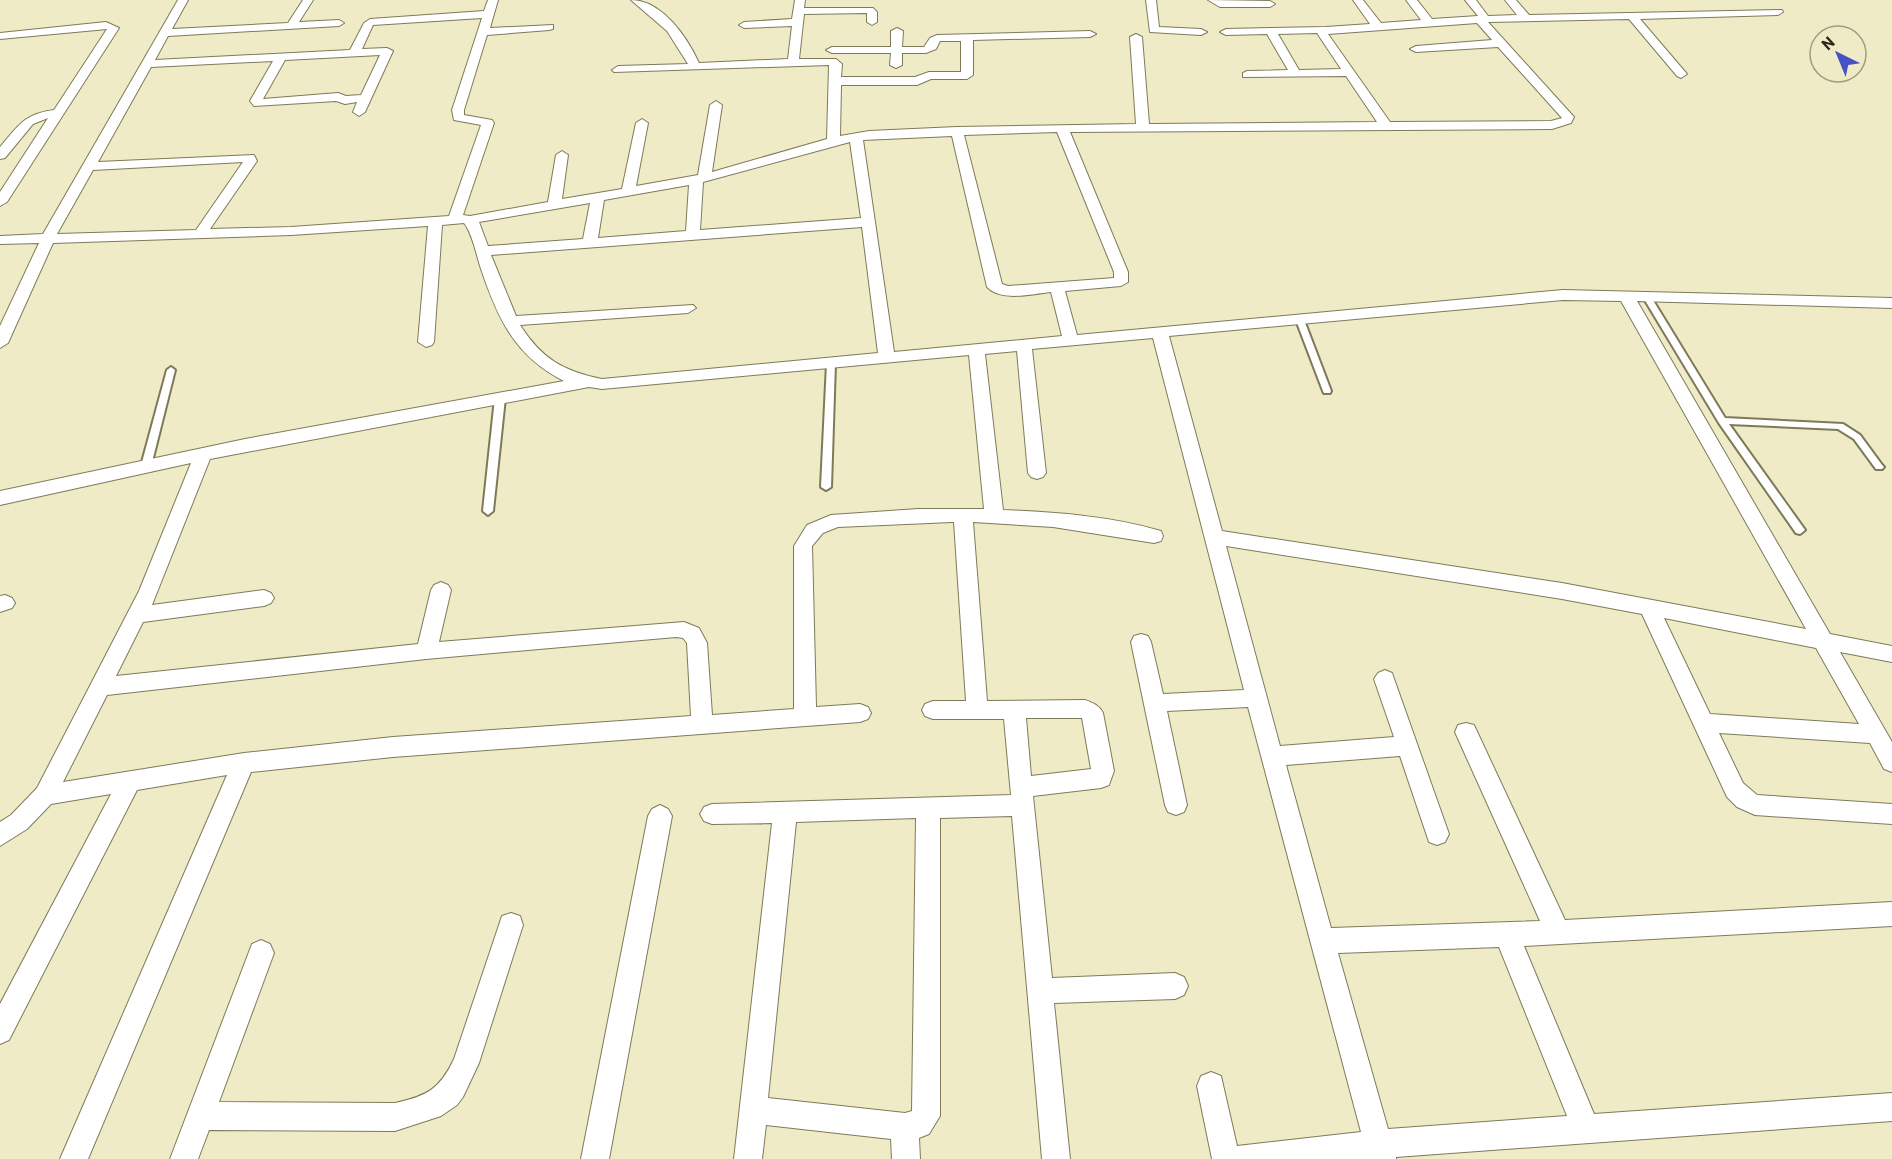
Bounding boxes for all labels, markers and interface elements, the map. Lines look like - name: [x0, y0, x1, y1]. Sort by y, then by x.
- north arrow: [1808, 24, 1868, 84]
- text: N: [1817, 32, 1838, 53]

